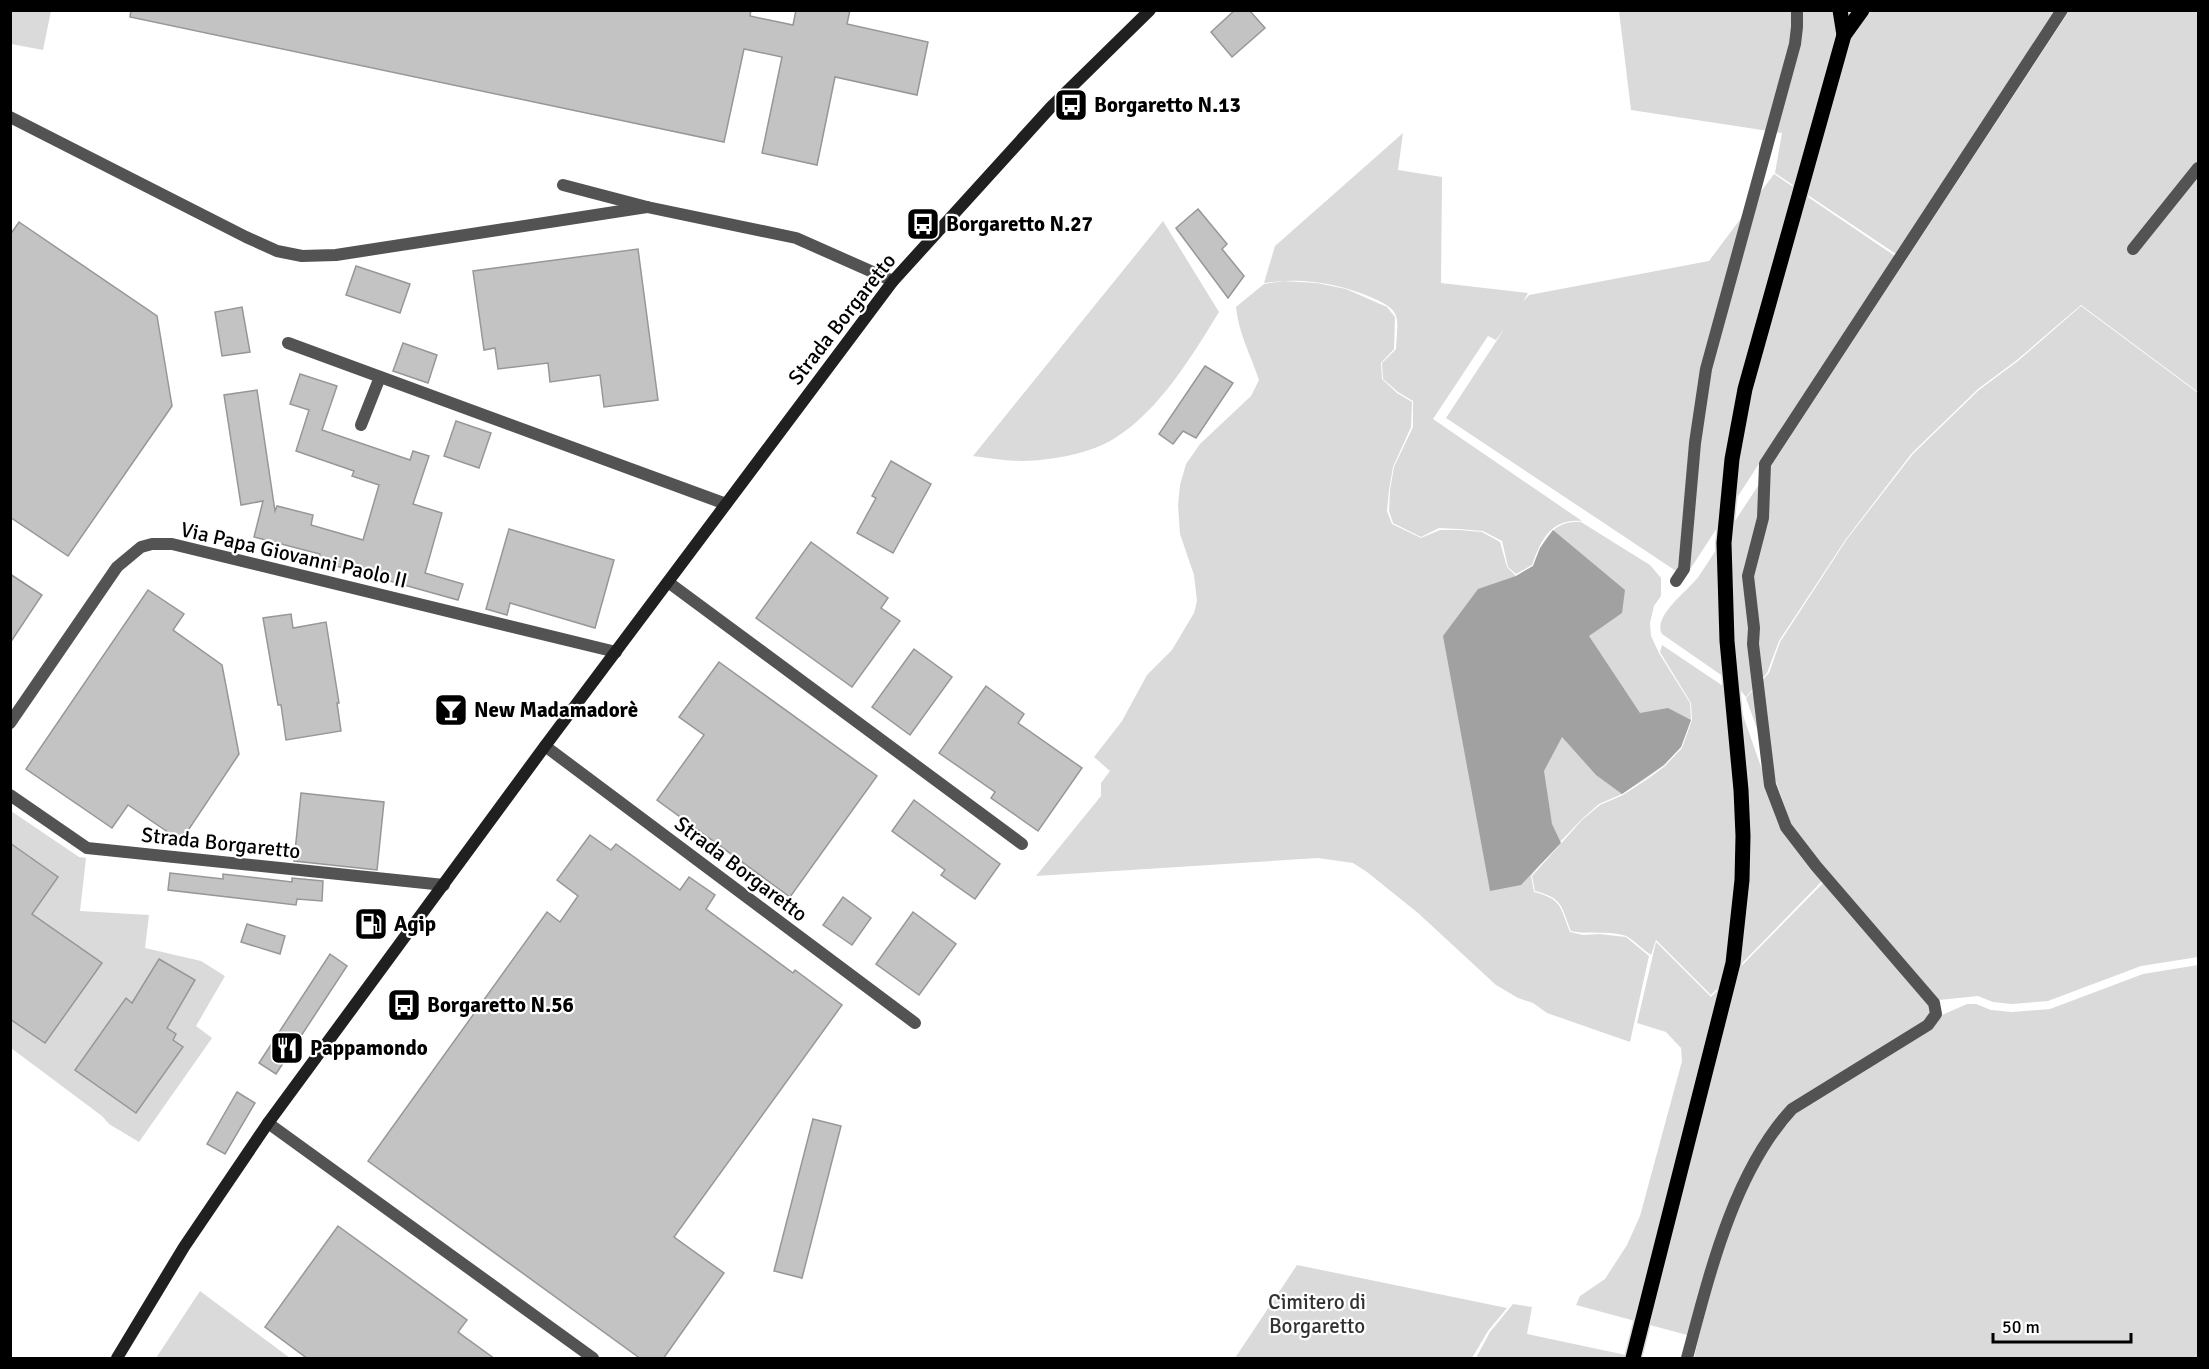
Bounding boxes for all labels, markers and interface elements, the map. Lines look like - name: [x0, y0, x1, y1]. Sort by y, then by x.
- bus stop icon: Borgaretto N.13: [1053, 87, 1089, 123]
- place label: Borgaretto N.13: [1094, 92, 1241, 118]
- bus stop icon: Borgaretto N.27: [905, 206, 941, 242]
- place label: Borgaretto N.27: [946, 211, 1093, 237]
- street label: Strada Borgaretto: [783, 248, 901, 390]
- street label: Via Papa Giovanni Paolo II: [178, 516, 410, 594]
- bar icon: New Madamadorè: [433, 692, 469, 728]
- place label: New Madamadorè: [474, 697, 638, 723]
- street label: Strada Borgaretto: [669, 811, 813, 927]
- street label: Strada Borgaretto: [140, 822, 302, 864]
- fuel station icon: Agip: [353, 906, 389, 942]
- place label: Agip: [394, 911, 436, 937]
- bus stop icon: Borgaretto N.56: [386, 987, 422, 1023]
- place label: Borgaretto N.56: [427, 992, 574, 1018]
- restaurant icon: Pappamondo: [269, 1030, 305, 1066]
- place label: Pappamondo: [310, 1035, 428, 1061]
- park label: Cimitero di Borgaretto: [1268, 1289, 1366, 1339]
- scale bar: [1993, 1306, 2131, 1344]
- text: 50 m: [2002, 1316, 2040, 1338]

